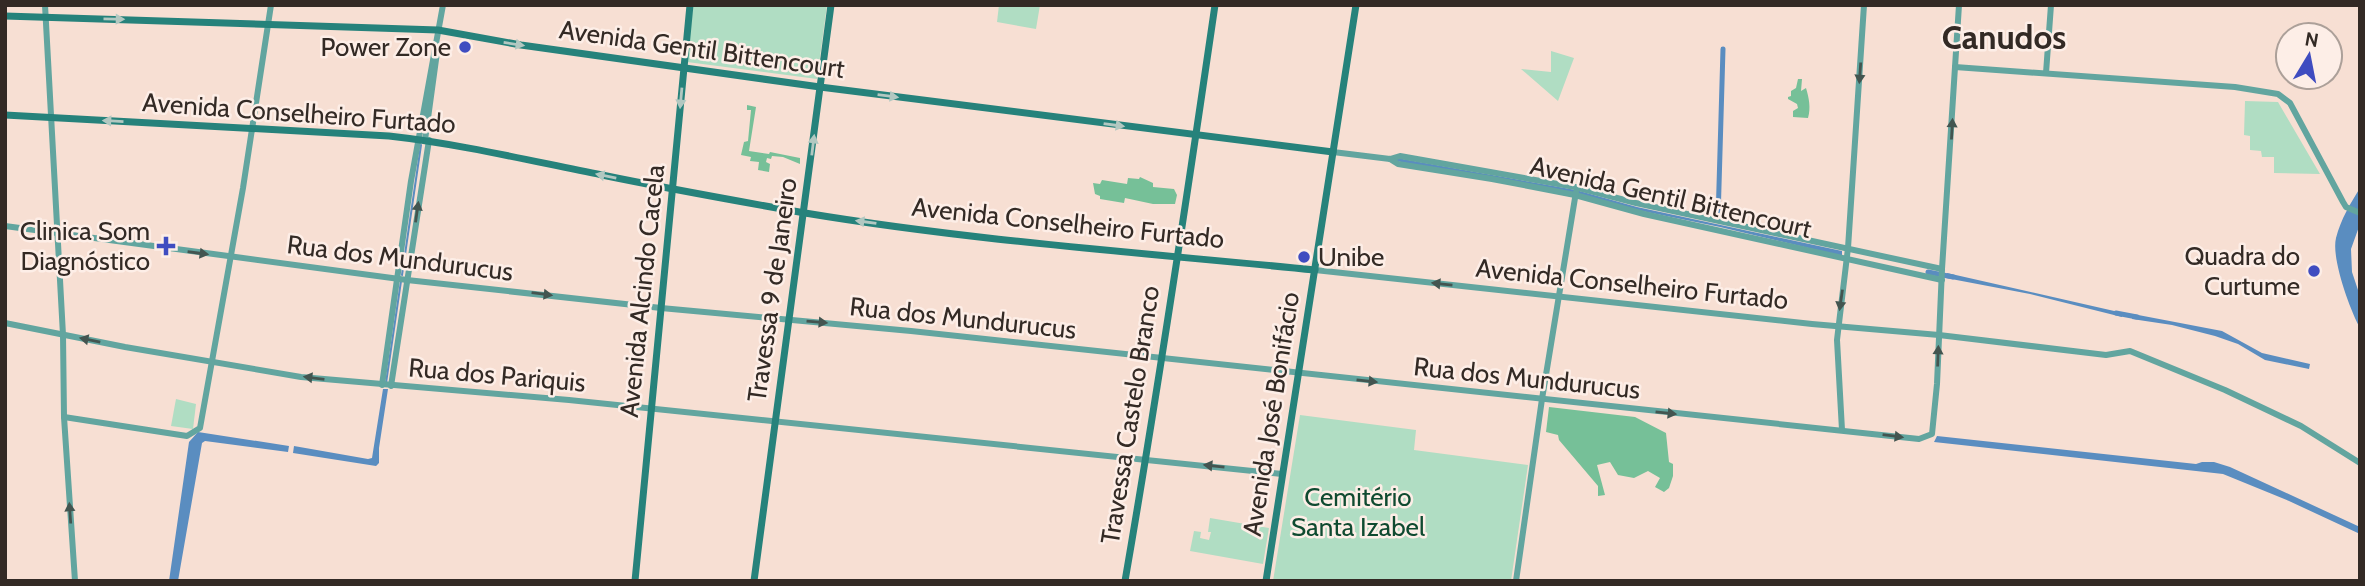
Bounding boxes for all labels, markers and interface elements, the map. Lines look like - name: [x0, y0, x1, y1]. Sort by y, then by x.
- one-way arrow: [103, 13, 125, 25]
- street label: Avenida Gentil Bittencourt: [557, 13, 847, 85]
- district label: Canudos: [1942, 17, 2066, 57]
- north arrow: [2274, 21, 2344, 91]
- text: N: [2303, 27, 2320, 52]
- place label: Power Zone: [321, 31, 451, 63]
- marker: Power Zone: [457, 39, 473, 55]
- one-way arrow: [503, 39, 525, 50]
- one-way arrow: [1854, 63, 1865, 85]
- street label: Avenida Conselheiro Furtado: [141, 86, 457, 140]
- one-way arrow: [675, 87, 686, 109]
- one-way arrow: [877, 91, 899, 102]
- one-way arrow: [102, 115, 124, 126]
- one-way arrow: [1946, 118, 1957, 140]
- one-way arrow: [1103, 120, 1125, 131]
- one-way arrow: [807, 134, 818, 156]
- street label: Avenida Gentil Bittencourt: [1527, 149, 1815, 245]
- street label: Avenida Alcindo Cacela: [613, 162, 671, 419]
- one-way arrow: [595, 170, 617, 181]
- street label: Travessa 9 de Janeiro: [740, 176, 804, 404]
- street label: Avenida Conselheiro Furtado: [910, 191, 1226, 255]
- one-way arrow: [412, 201, 423, 223]
- place label: Clinica Som Diagnóstico: [20, 215, 150, 277]
- one-way arrow: [855, 216, 877, 227]
- street label: Rua dos Mundurucus: [285, 228, 515, 288]
- marker: Clinica Som Diagnóstico: [156, 236, 176, 256]
- place label: Quadra do Curtume: [2184, 240, 2300, 302]
- place label: Unibe: [1318, 241, 1384, 273]
- one-way arrow: [187, 248, 209, 259]
- marker: Unibe: [1296, 249, 1312, 265]
- street label: Avenida Conselheiro Furtado: [1474, 252, 1790, 316]
- marker: Quadra do Curtume: [2306, 263, 2322, 279]
- one-way arrow: [1431, 279, 1453, 290]
- street label: Travessa Castelo Branco: [1094, 284, 1166, 546]
- one-way arrow: [531, 289, 553, 300]
- one-way arrow: [1835, 289, 1846, 311]
- street label: Rua dos Mundurucus: [848, 290, 1078, 346]
- street label: Avenida José Bonifácio: [1236, 290, 1306, 538]
- one-way arrow: [806, 317, 828, 328]
- one-way arrow: [79, 335, 101, 346]
- one-way arrow: [1933, 345, 1944, 367]
- street label: Rua dos Mundurucus: [1412, 350, 1642, 406]
- street label: Rua dos Pariquis: [407, 351, 587, 399]
- one-way arrow: [303, 373, 325, 384]
- one-way arrow: [1356, 376, 1378, 387]
- one-way arrow: [1656, 407, 1678, 418]
- one-way arrow: [1882, 431, 1904, 442]
- one-way arrow: [1203, 460, 1225, 471]
- park label: Cemitério Santa Izabel: [1291, 481, 1425, 543]
- one-way arrow: [64, 501, 75, 523]

